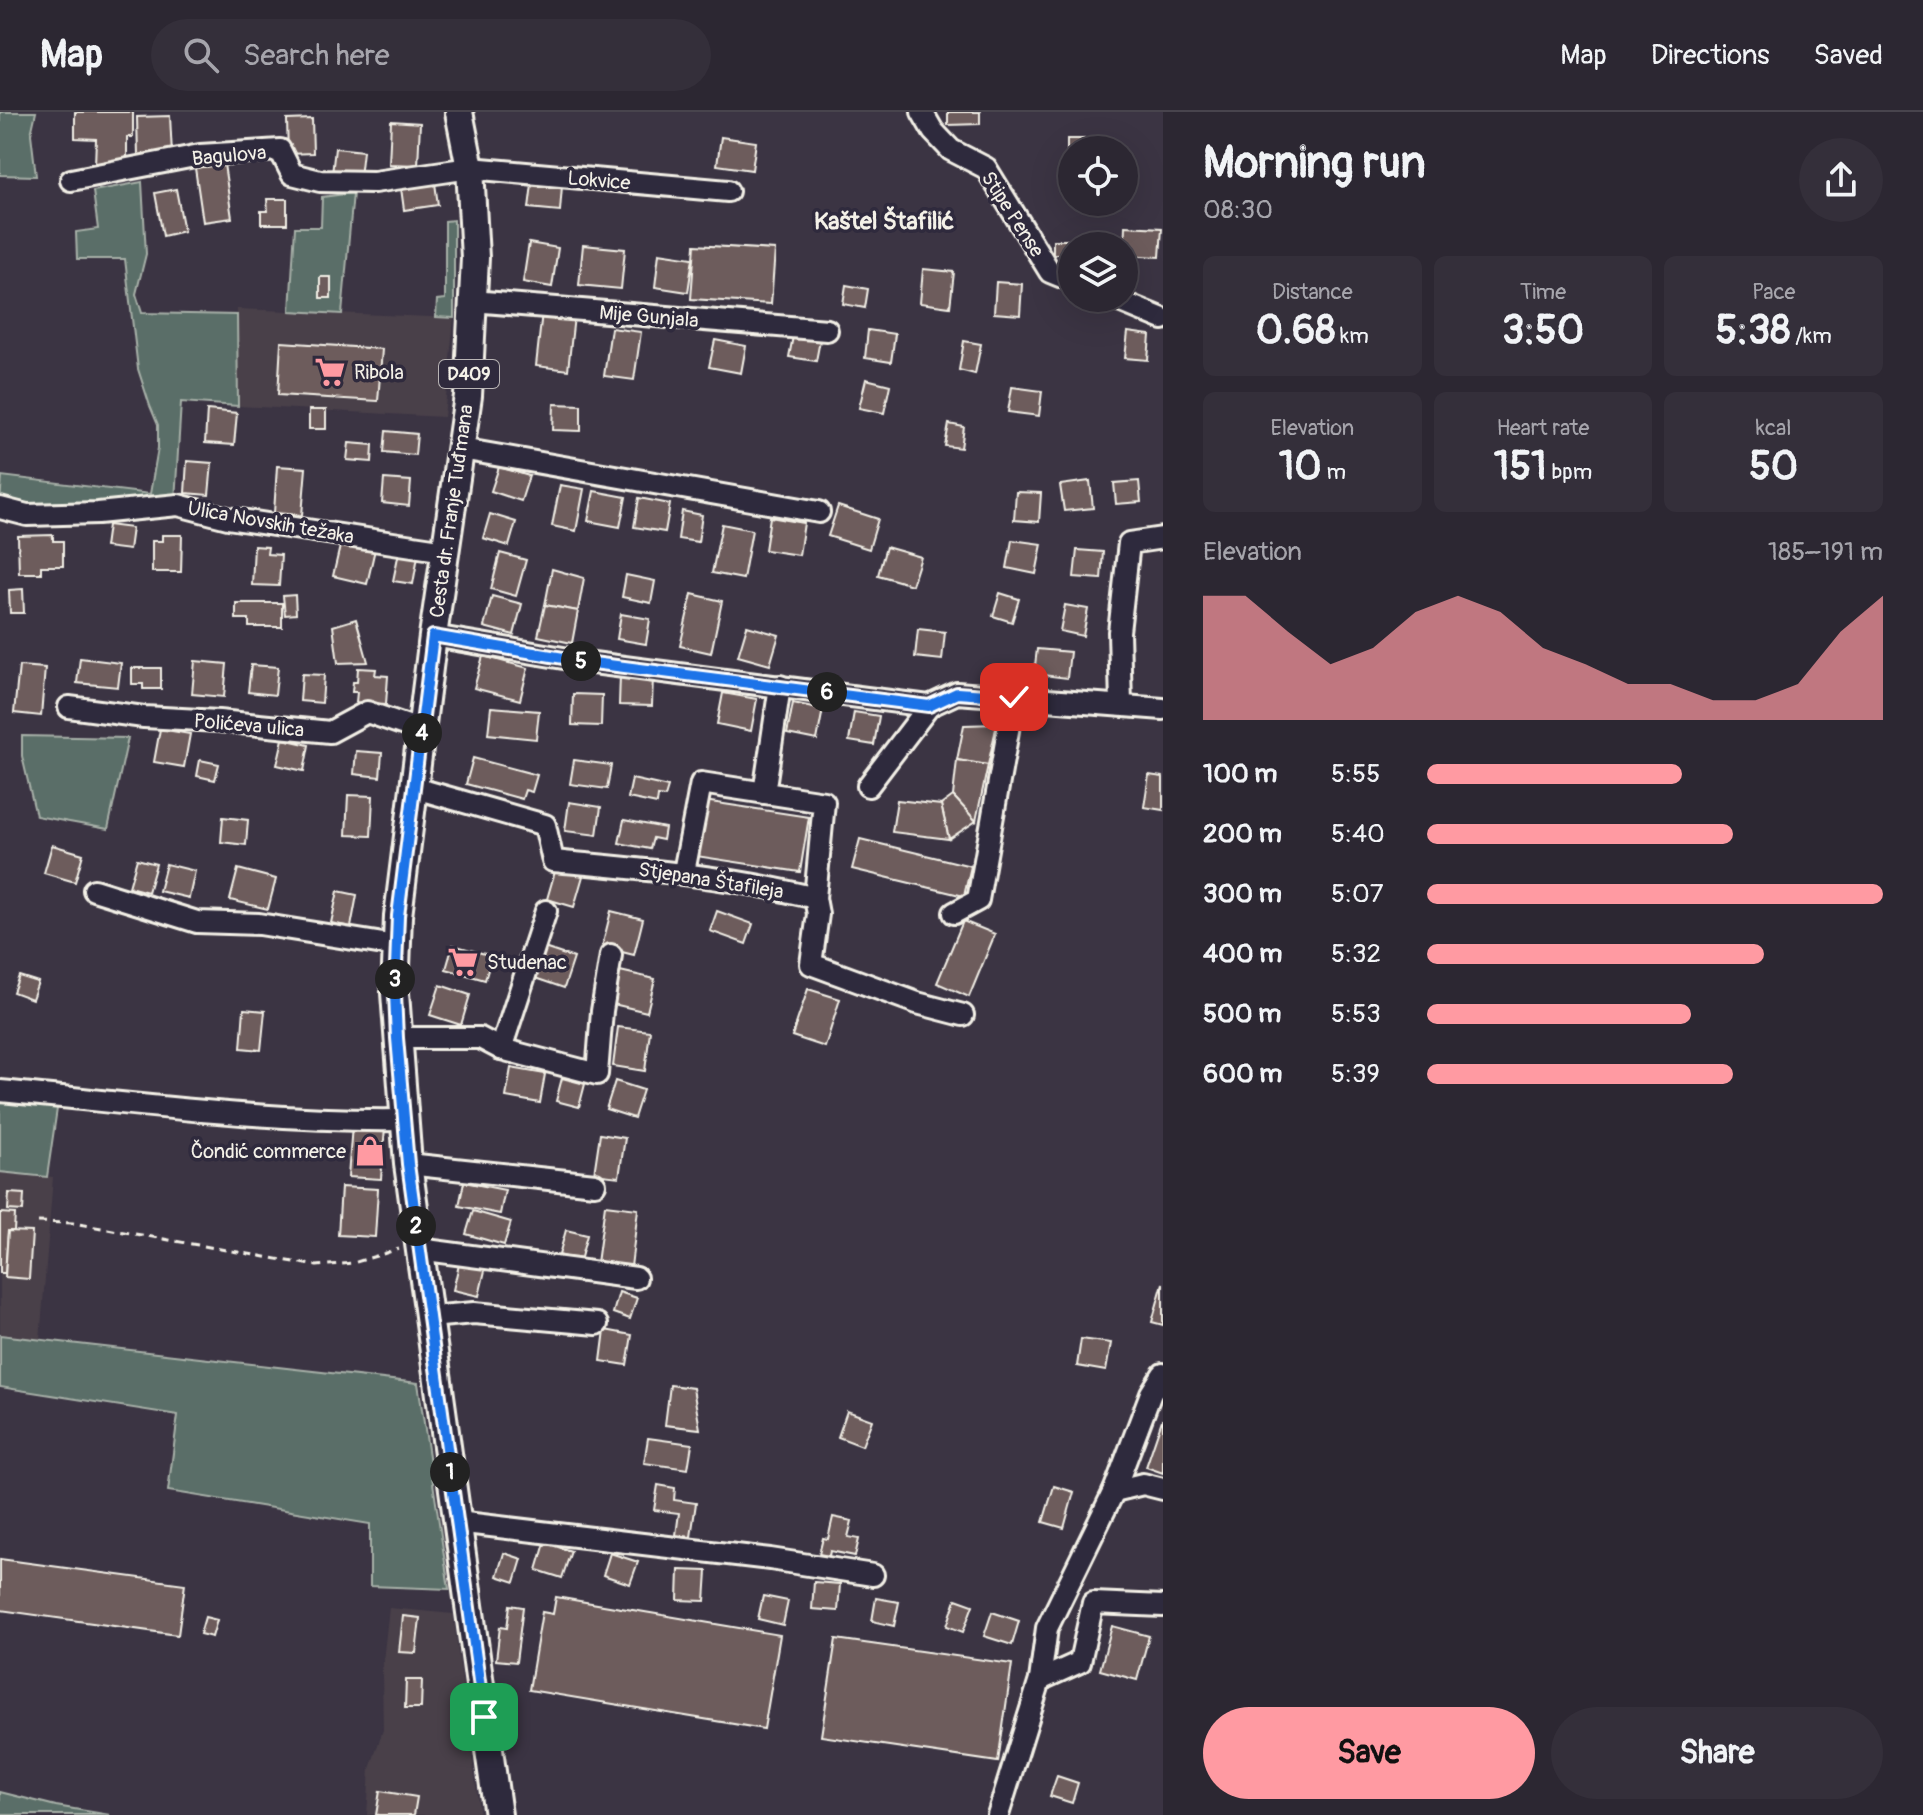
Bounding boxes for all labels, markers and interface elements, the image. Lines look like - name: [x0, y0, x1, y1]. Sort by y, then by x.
- search box: [151, 19, 711, 91]
- text: Map: [40, 31, 103, 79]
- icon: search: [179, 33, 223, 77]
- text: Search here: [243, 37, 390, 74]
- text: Map: [1560, 38, 1607, 73]
- text: Directions: [1651, 38, 1770, 73]
- text: Saved: [1814, 38, 1883, 73]
- map controls: [1058, 136, 1138, 312]
- button: locate: [1058, 136, 1138, 216]
- text: Morning run: [1203, 136, 1426, 191]
- button: share: [1799, 138, 1883, 222]
- street label: Bagulova: [191, 140, 267, 171]
- street label: Lokvice: [567, 165, 632, 196]
- street label: Stipe Pense: [976, 167, 1050, 262]
- text: 08:30: [1203, 194, 1273, 226]
- district label: Kaštel Štafilić: [814, 206, 954, 236]
- button: layers: [1058, 232, 1138, 312]
- text: Distance: [1272, 278, 1353, 306]
- text: Time: [1520, 278, 1566, 306]
- text: Pace: [1752, 278, 1795, 306]
- street label: Mije Gunjala: [598, 300, 700, 333]
- text: 0.68: [1256, 306, 1335, 355]
- text: 3:50: [1502, 306, 1584, 355]
- text: 5:38: [1716, 306, 1790, 355]
- text: km: [1335, 322, 1369, 350]
- text: /km: [1790, 322, 1832, 350]
- supermarket icon: Ribola: [313, 355, 347, 389]
- place label: Ribola: [354, 360, 404, 385]
- road number: D409: [439, 360, 499, 388]
- street label: Cesta dr. Franje Tuđmana: [424, 403, 479, 619]
- text: Elevation: [1270, 414, 1354, 442]
- text: Heart rate: [1497, 414, 1589, 442]
- text: kcal: [1756, 414, 1792, 442]
- text: 10: [1279, 442, 1322, 491]
- text: 151: [1494, 442, 1547, 491]
- text: 50: [1749, 442, 1798, 491]
- text: m: [1322, 458, 1346, 486]
- text: bpm: [1547, 458, 1592, 486]
- street label: Ulica Novskih težaka: [186, 496, 356, 549]
- text: Elevation: [1203, 536, 1302, 568]
- text: 185–191 m: [1768, 536, 1883, 568]
- pin: 5: [561, 641, 601, 681]
- text: 5: [575, 647, 587, 675]
- pin: [980, 663, 1048, 731]
- pin: 6: [807, 672, 847, 712]
- icon: check: [992, 675, 1036, 719]
- text: 6: [821, 678, 833, 706]
- street label: Polićeva ulica: [193, 708, 305, 743]
- pin: 4: [402, 713, 442, 753]
- text: 4: [416, 719, 428, 747]
- text: 100 m: [1203, 758, 1277, 790]
- text: 5:55: [1331, 758, 1380, 790]
- text: 200 m: [1203, 818, 1282, 850]
- text: 5:40: [1331, 818, 1385, 850]
- street label: Stjepana Štafileja: [637, 856, 785, 904]
- text: 300 m: [1203, 878, 1282, 910]
- text: 5:07: [1331, 878, 1384, 910]
- text: 400 m: [1203, 938, 1282, 970]
- text: 5:32: [1331, 938, 1381, 970]
- supermarket icon: Studenac: [446, 945, 480, 979]
- place label: Studenac: [487, 950, 567, 975]
- pin: 3: [375, 959, 415, 999]
- text: 3: [389, 965, 401, 993]
- text: 500 m: [1203, 998, 1281, 1030]
- text: 5:53: [1331, 998, 1381, 1030]
- text: 600 m: [1203, 1058, 1282, 1090]
- text: 5:39: [1331, 1058, 1380, 1090]
- shop icon: Čondić commerce: [353, 1134, 387, 1168]
- place label: Čondić commerce: [191, 1139, 346, 1164]
- pin: 2: [396, 1206, 436, 1246]
- text: 2: [410, 1212, 422, 1240]
- pin: 1: [430, 1452, 470, 1492]
- text: 1: [446, 1458, 454, 1486]
- pin: [450, 1683, 518, 1751]
- icon: arrive: [462, 1695, 506, 1739]
- button: Save: [1203, 1707, 1535, 1799]
- button: Share: [1551, 1707, 1883, 1799]

